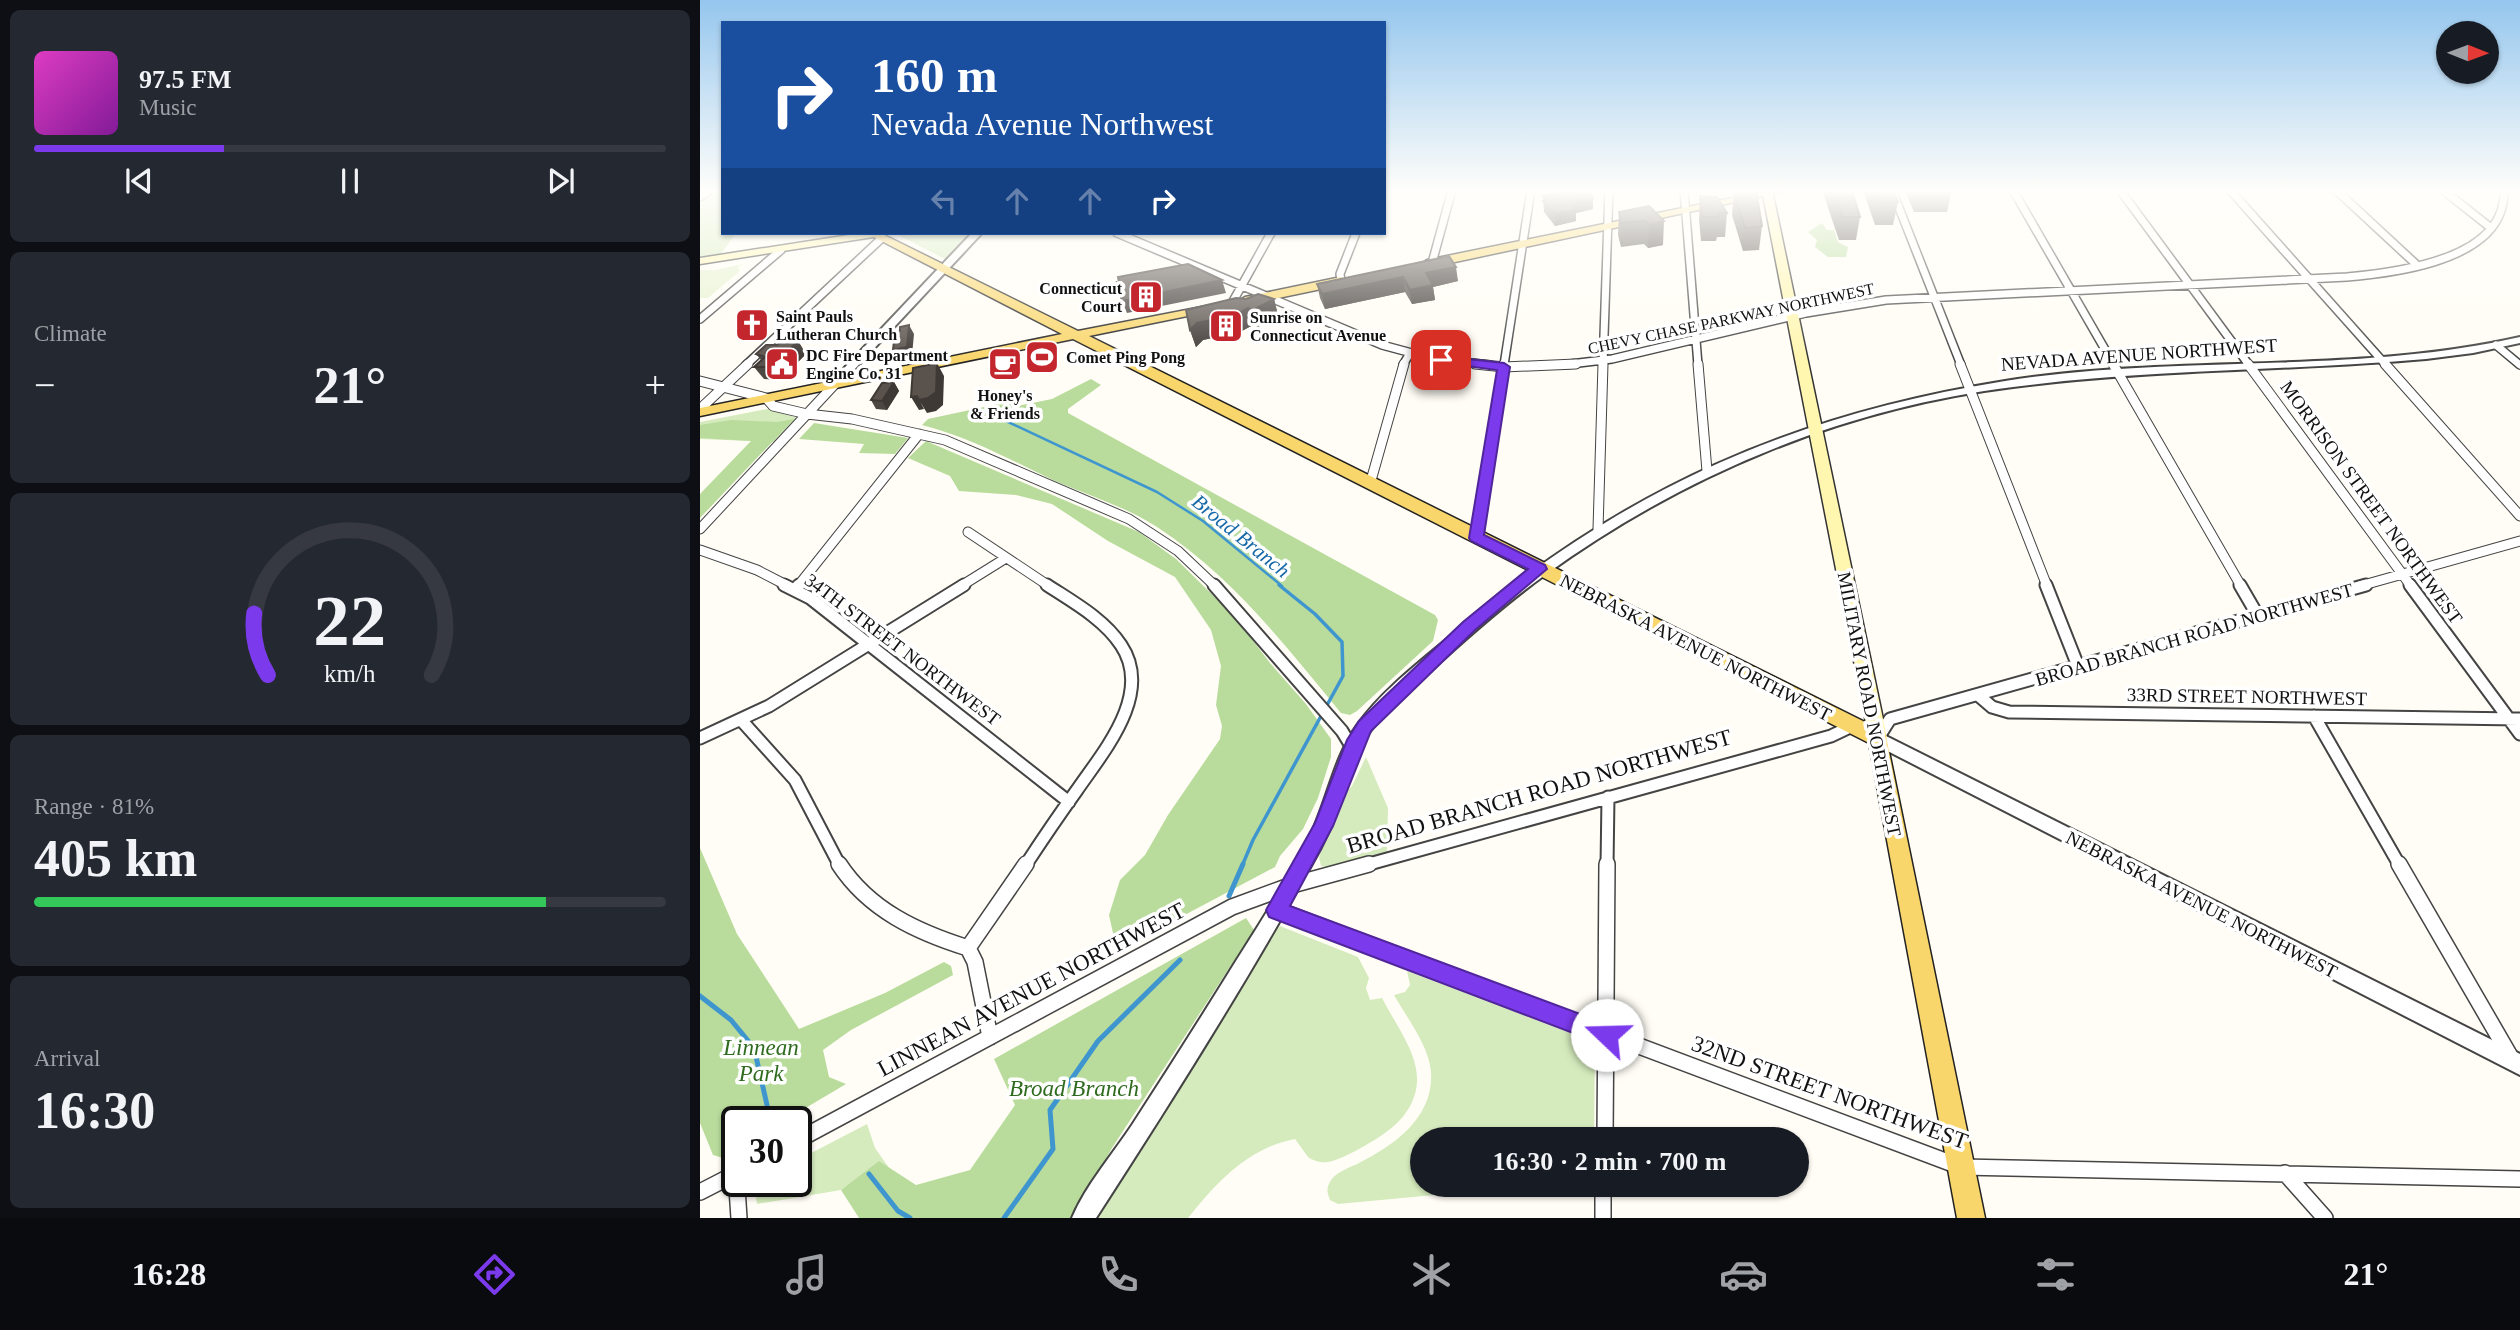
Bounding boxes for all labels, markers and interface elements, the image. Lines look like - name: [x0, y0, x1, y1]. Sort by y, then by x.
- north arrow: [2436, 21, 2499, 84]
- map controls: [2436, 21, 2499, 84]
- text: 160 m: [871, 48, 998, 103]
- icon: right: [756, 49, 847, 140]
- text: 97.5 FM: [139, 65, 231, 94]
- text: Music: [139, 95, 197, 120]
- text: Nevada Avenue Northwest: [871, 106, 1213, 142]
- icon: previous: [120, 162, 158, 200]
- icon: pause: [331, 162, 369, 200]
- icon: next: [542, 162, 580, 200]
- icon: left: [925, 182, 963, 220]
- icon: ahead: [998, 182, 1036, 220]
- icon: ahead: [1071, 182, 1109, 220]
- icon: right: [1144, 182, 1182, 220]
- building icon: Connecticut Court: [1127, 278, 1165, 316]
- place label: Connecticut Court: [1039, 280, 1123, 315]
- street label: CHEVY CHASE PARKWAY NORTHWEST: [1586, 280, 1876, 357]
- church icon: Saint Pauls Lutheran Church: [733, 306, 771, 344]
- building icon: Sunrise on Connecticut Avenue: [1207, 307, 1245, 345]
- place label: Saint Pauls Lutheran Church: [776, 308, 897, 343]
- place label: Sunrise on Connecticut Avenue: [1250, 309, 1386, 344]
- text: Climate: [34, 321, 107, 346]
- pin: [1411, 330, 1471, 390]
- street label: NEVADA AVENUE NORTHWEST: [2000, 334, 2278, 375]
- sports icon: Comet Ping Pong: [1023, 338, 1061, 376]
- icon: arrive: [1422, 341, 1460, 379]
- public building icon: DC Fire Department Engine Co. 31: [763, 345, 801, 383]
- cafe icon: Honey's & Friends: [986, 345, 1024, 383]
- place label: DC Fire Department Engine Co. 31: [806, 347, 949, 383]
- place label: Comet Ping Pong: [1066, 349, 1185, 367]
- text: 21°: [314, 357, 386, 414]
- text: −: [34, 364, 55, 406]
- text: +: [645, 364, 666, 406]
- street label: MORRISON STREET NORTHWEST: [2276, 377, 2467, 628]
- place label: Honey's & Friends: [970, 387, 1040, 422]
- water label: Broad Branch: [1187, 489, 1295, 583]
- street label: 34TH STREET NORTHWEST: [801, 569, 1005, 730]
- street label: NEBRASKA AVENUE NORTHWEST: [1557, 570, 1835, 725]
- street label: MILITARY ROAD NORTHWEST: [1834, 570, 1906, 838]
- street label: BROAD BRANCH ROAD NORTHWEST: [2033, 579, 2356, 690]
- text: 22: [314, 580, 386, 661]
- text: km/h: [324, 660, 376, 687]
- street label: 33RD STREET NORTHWEST: [2127, 684, 2368, 709]
- street label: BROAD BRANCH ROAD NORTHWEST: [1344, 724, 1734, 859]
- text: Range · 81%: [34, 794, 154, 819]
- street label: NEBRASKA AVENUE NORTHWEST: [2063, 827, 2341, 982]
- text: 405 km: [34, 830, 197, 887]
- street label: LINNEAN AVENUE NORTHWEST: [873, 898, 1189, 1081]
- position arrow: [1570, 998, 1644, 1072]
- street label: 32ND STREET NORTHWEST: [1688, 1031, 1971, 1154]
- park label: Linnean Park: [722, 1035, 799, 1086]
- text: Arrival: [34, 1046, 100, 1071]
- park label: Broad Branch: [1009, 1076, 1139, 1101]
- text: 16:30: [34, 1082, 155, 1139]
- speed limit sign: 30: [721, 1106, 812, 1197]
- text: 16:30 · 2 min · 700 m: [1493, 1147, 1727, 1176]
- icon: directions: [470, 1250, 519, 1299]
- icon: music: [782, 1250, 831, 1299]
- icon: phone: [1094, 1250, 1143, 1299]
- icon: climate: [1407, 1250, 1456, 1299]
- icon: car: [1719, 1250, 1768, 1299]
- icon: filters: [2031, 1250, 2080, 1299]
- text: 16:28: [132, 1256, 206, 1292]
- text: 21°: [2344, 1256, 2388, 1292]

